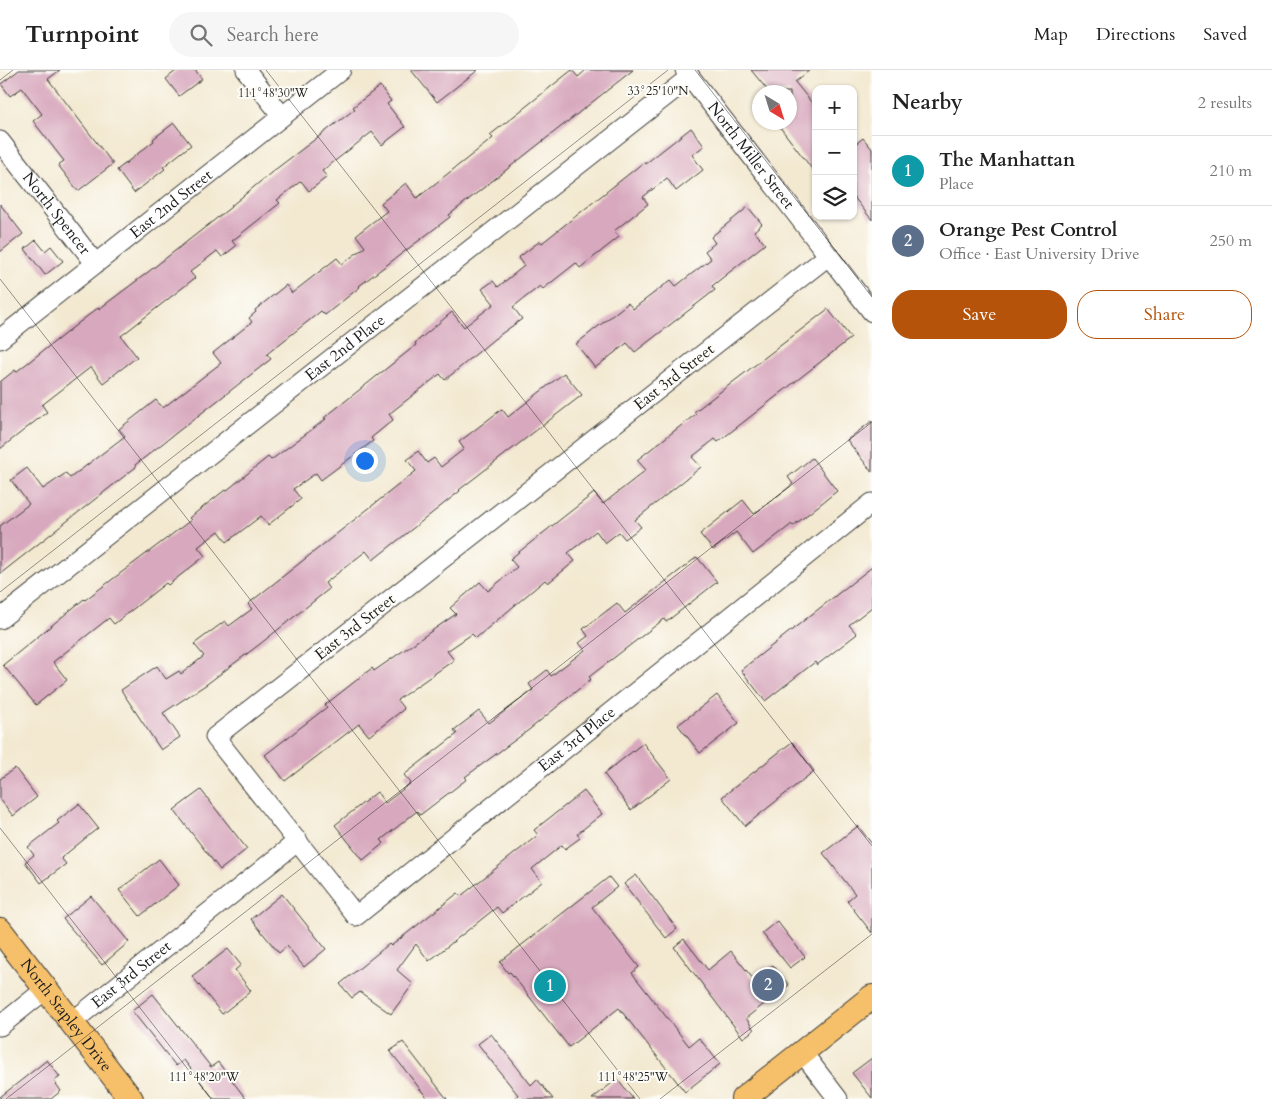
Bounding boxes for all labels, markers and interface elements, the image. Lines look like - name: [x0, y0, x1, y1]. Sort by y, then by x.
- search box: [169, 12, 519, 57]
- text: Turnpoint: [25, 18, 139, 51]
- icon: search: [187, 21, 215, 49]
- text: Search here: [227, 22, 319, 48]
- text: Map: [1034, 22, 1068, 47]
- text: Directions: [1096, 22, 1175, 47]
- text: Saved: [1203, 22, 1247, 47]
- text: 33°25'10"N: [628, 83, 689, 99]
- text: 111°48'30"W: [238, 85, 309, 101]
- north arrow: [752, 85, 797, 130]
- map controls: [812, 85, 857, 220]
- button: +: [812, 85, 857, 130]
- text: Nearby: [892, 88, 963, 117]
- text: 2 results: [1198, 92, 1252, 114]
- street label: North Miller Street: [703, 97, 799, 214]
- button: −: [812, 130, 857, 175]
- text: The Manhattan: [939, 147, 1075, 173]
- text: 1: [904, 160, 912, 182]
- text: 210 m: [1210, 160, 1252, 182]
- street label: East 2nd Street: [125, 164, 217, 244]
- street label: North Spencer: [17, 168, 96, 260]
- text: Place: [939, 173, 974, 195]
- button: layers: [812, 175, 857, 220]
- text: Orange Pest Control: [939, 217, 1117, 243]
- text: 2: [904, 230, 912, 252]
- text: 250 m: [1210, 230, 1252, 252]
- text: Office · East University Drive: [939, 243, 1140, 265]
- button: Save: [892, 290, 1067, 339]
- button: Share: [1077, 290, 1252, 339]
- street label: East 2nd Place: [300, 309, 390, 386]
- street label: East 3rd Street: [629, 339, 719, 415]
- your location: [352, 448, 378, 474]
- street label: East 3rd Street: [310, 589, 400, 665]
- street label: East 3rd Place: [534, 701, 620, 777]
- street label: East 3rd Street: [87, 936, 176, 1013]
- street label: North Stapley Drive: [15, 954, 117, 1076]
- pin: 2: [752, 966, 784, 1004]
- pin: 1: [534, 967, 566, 1005]
- text: 111°48'20"W: [169, 1069, 240, 1085]
- text: 111°48'25"W: [598, 1069, 669, 1085]

